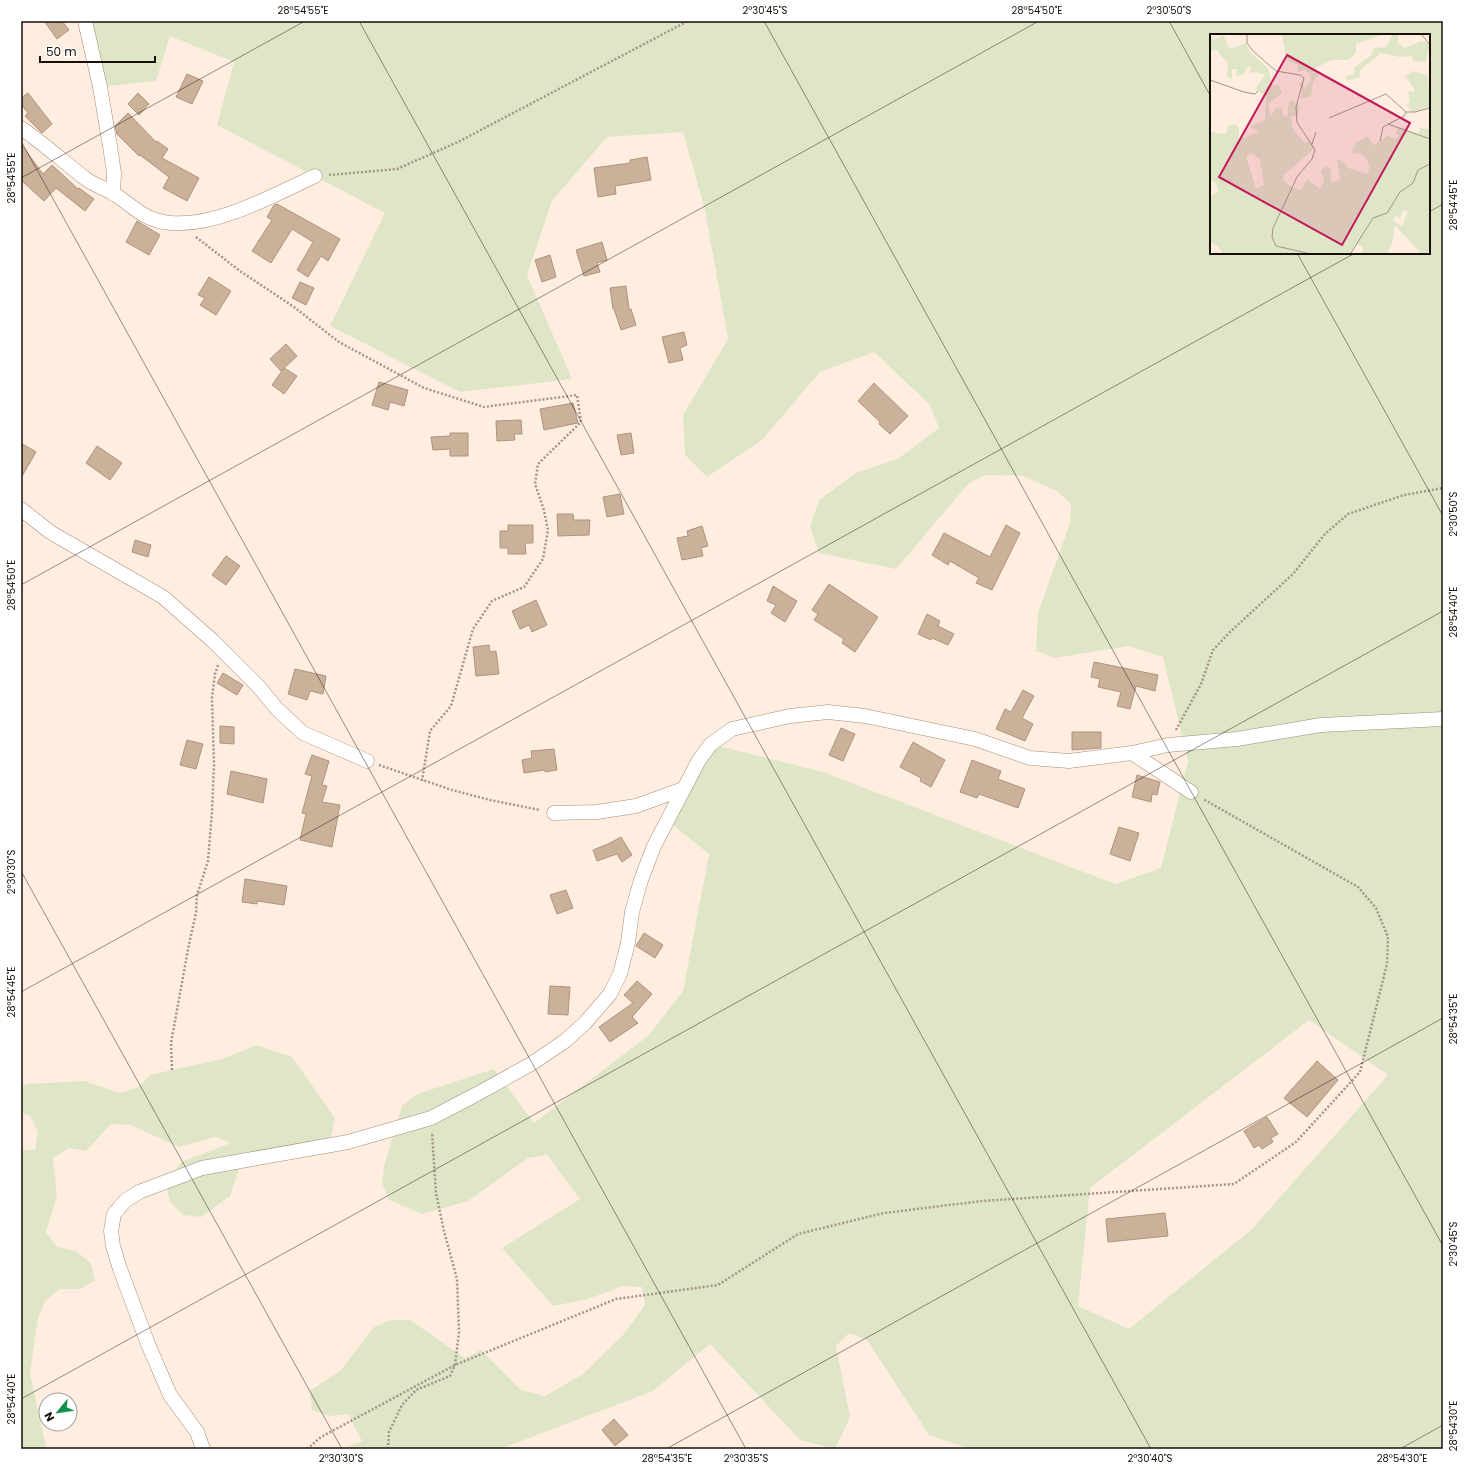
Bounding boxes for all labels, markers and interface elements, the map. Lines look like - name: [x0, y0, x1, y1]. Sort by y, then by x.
- text: 28°54'55"E: [278, 3, 328, 18]
- text: 2°30'45"S: [743, 3, 788, 18]
- text: 28°54'50"E: [1012, 3, 1062, 18]
- text: 2°30'50"S: [1147, 3, 1192, 18]
- inset map: [1210, 34, 1430, 254]
- scale bar: [40, 38, 155, 64]
- text: 50 m: [46, 43, 77, 60]
- text: 28°54'55"E: [4, 153, 19, 203]
- text: 28°54'45"E: [1446, 180, 1461, 230]
- text: 2°30'50"S: [1446, 491, 1461, 536]
- text: 28°54'50"E: [4, 560, 19, 610]
- text: 28°54'40"E: [1446, 587, 1461, 637]
- text: 2°30'30"S: [4, 850, 19, 894]
- text: 28°54'45"E: [4, 967, 19, 1017]
- text: 28°54'35"E: [1446, 994, 1461, 1044]
- text: 2°30'45"S: [1446, 1221, 1461, 1266]
- text: 28°54'40"E: [4, 1374, 19, 1424]
- north arrow: [38, 1392, 78, 1432]
- text: 28°54'30"E: [1446, 1401, 1461, 1451]
- text: N: [40, 1409, 58, 1424]
- text: 2°30'30"S: [319, 1451, 363, 1466]
- text: 28°54'35"E: [642, 1451, 692, 1466]
- text: 2°30'35"S: [724, 1451, 768, 1466]
- text: 2°30'40"S: [1128, 1451, 1173, 1466]
- text: 28°54'30"E: [1377, 1451, 1427, 1466]

